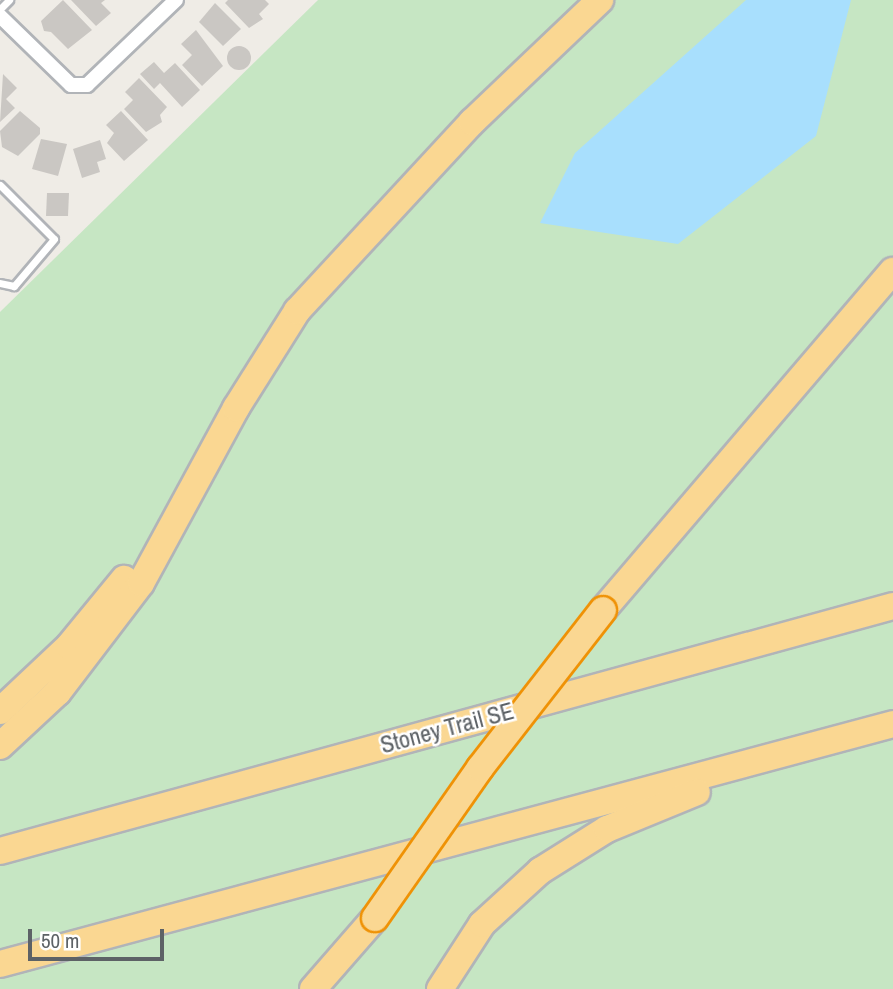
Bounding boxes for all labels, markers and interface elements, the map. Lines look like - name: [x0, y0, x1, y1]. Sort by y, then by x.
- street label: Stoney Trail SE: [377, 696, 517, 760]
- scale bar: [32, 916, 168, 960]
- text: 50 m: [41, 926, 79, 955]

